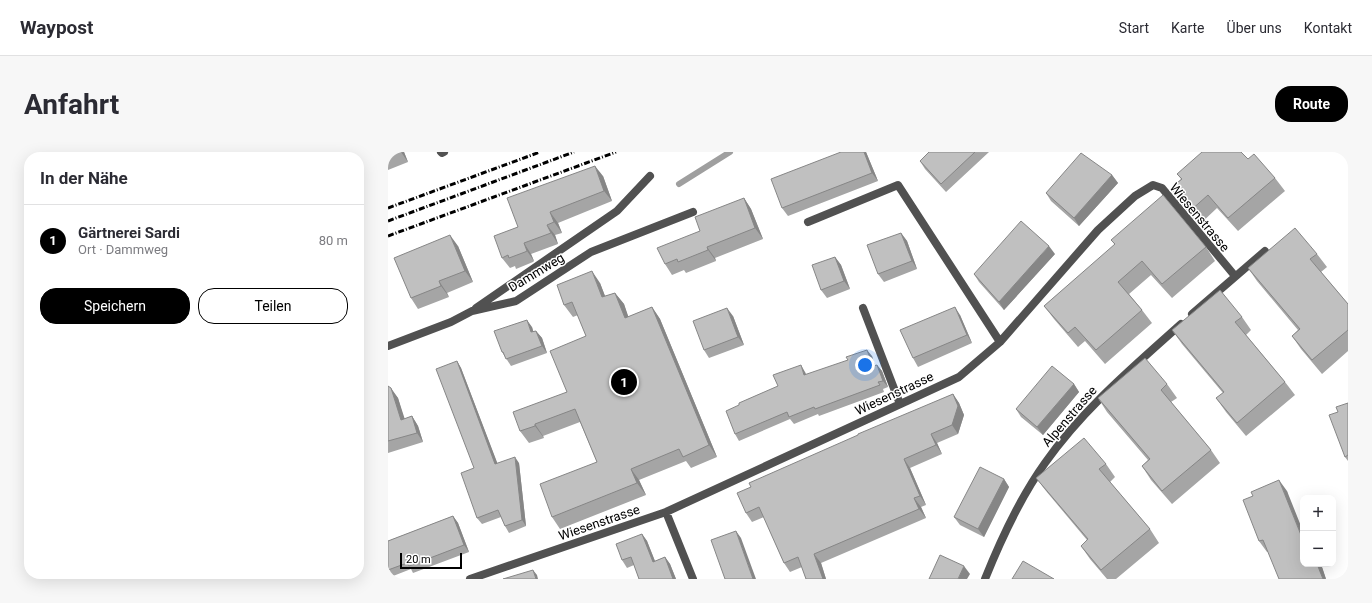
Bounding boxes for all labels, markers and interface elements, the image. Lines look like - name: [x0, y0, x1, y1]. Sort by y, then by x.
- text: Waypost: [20, 16, 94, 39]
- text: Start: [1119, 20, 1149, 36]
- text: Karte: [1171, 20, 1205, 36]
- text: Über uns: [1227, 20, 1282, 36]
- text: Kontakt: [1304, 20, 1352, 36]
- button: Route: [1275, 86, 1348, 122]
- text: Anfahrt: [24, 88, 119, 121]
- text: In der Nähe: [40, 168, 128, 188]
- street label: Wiesenstrasse: [1167, 180, 1233, 255]
- text: Gärtnerei Sardi: [78, 224, 180, 242]
- text: 1: [49, 233, 57, 248]
- text: 80 m: [319, 233, 348, 248]
- text: Ort · Dammweg: [78, 242, 168, 257]
- street label: Dammweg: [506, 250, 567, 295]
- button: Speichern: [40, 288, 190, 324]
- button: Teilen: [198, 288, 348, 324]
- your location: [855, 355, 875, 375]
- pin: 1: [611, 367, 637, 397]
- street label: Wiesenstrasse: [853, 369, 936, 418]
- street label: Alpenstrasse: [1039, 383, 1100, 450]
- map controls: [1300, 495, 1336, 567]
- button: +: [1300, 495, 1336, 531]
- street label: Wiesenstrasse: [557, 502, 642, 543]
- button: −: [1300, 531, 1336, 567]
- scale bar: [400, 551, 462, 570]
- text: 20 m: [406, 553, 431, 566]

